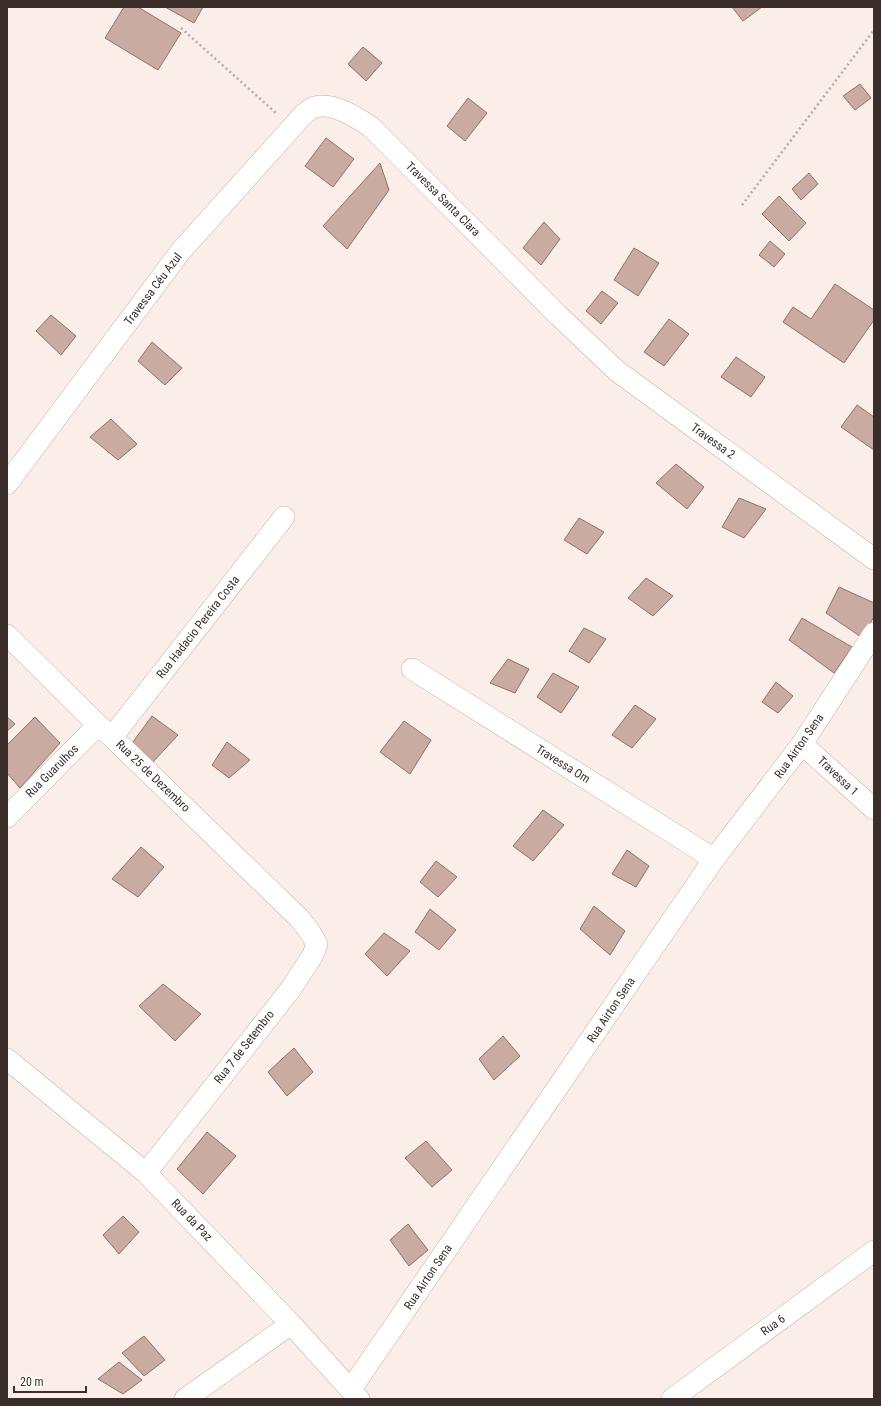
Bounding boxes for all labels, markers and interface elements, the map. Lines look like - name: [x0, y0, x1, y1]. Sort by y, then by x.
- street label: Travessa Santa Clara: [403, 159, 483, 239]
- street label: Travessa Céu Azul: [121, 250, 185, 328]
- street label: Travessa 2: [688, 420, 738, 462]
- street label: Rua Hadacio Pereira Costa: [154, 573, 243, 681]
- street label: Rua Airton Sena: [772, 711, 827, 781]
- street label: Rua 25 de Dezembro: [113, 737, 193, 815]
- street label: Rua Guarulhos: [23, 742, 81, 800]
- street label: Travessa Om: [533, 742, 593, 786]
- street label: Travessa 1: [815, 754, 861, 798]
- street label: Rua Airton Sena: [584, 974, 638, 1045]
- street label: Rua 7 de Setembro: [211, 1008, 277, 1086]
- street label: Rua da Paz: [169, 1196, 215, 1244]
- street label: Rua Airton Sena: [401, 1241, 455, 1312]
- street label: Rua 6: [758, 1311, 788, 1338]
- scale bar: [14, 1368, 86, 1394]
- text: 20 m: [20, 1375, 44, 1389]

